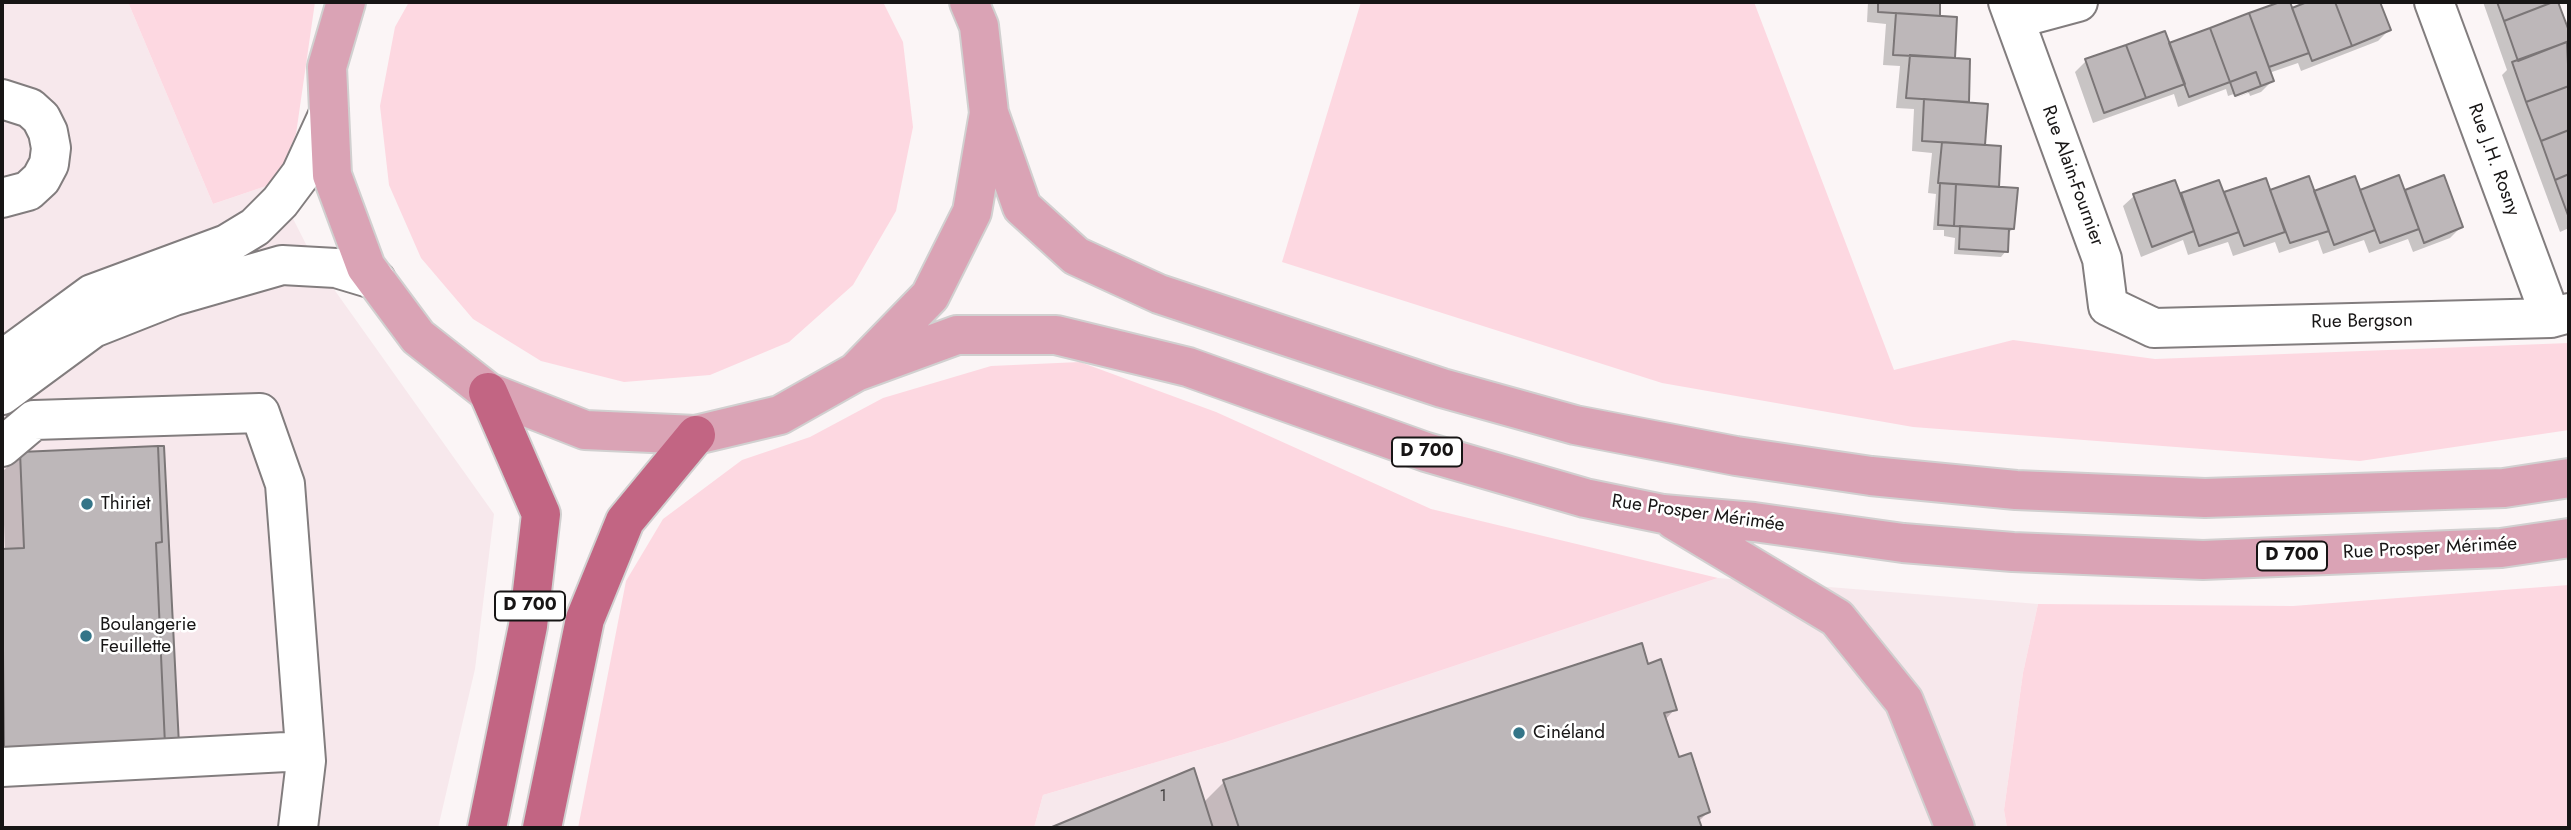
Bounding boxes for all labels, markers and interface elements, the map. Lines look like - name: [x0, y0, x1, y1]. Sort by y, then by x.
- street label: Rue J.H. Rosny: [2462, 101, 2524, 219]
- street label: Rue Alain-Fournier: [2036, 103, 2108, 249]
- street label: Rue Bergson: [2311, 310, 2413, 334]
- road number: D 700: [1392, 438, 1462, 466]
- street label: Rue Prosper Mérimée: [1610, 491, 1786, 537]
- place label: Thiriet: [101, 493, 151, 515]
- marker: Thiriet: [79, 496, 95, 512]
- street label: Rue Prosper Mérimée: [2342, 533, 2518, 565]
- road number: D 700: [2257, 542, 2327, 570]
- road number: D 700: [495, 592, 565, 620]
- place label: Boulangerie Feuillette: [100, 614, 196, 658]
- marker: Boulangerie Feuillette: [78, 628, 94, 644]
- place label: Cinéland: [1533, 722, 1605, 744]
- marker: Cinéland: [1511, 725, 1527, 741]
- house number: 1: [1159, 787, 1167, 807]

